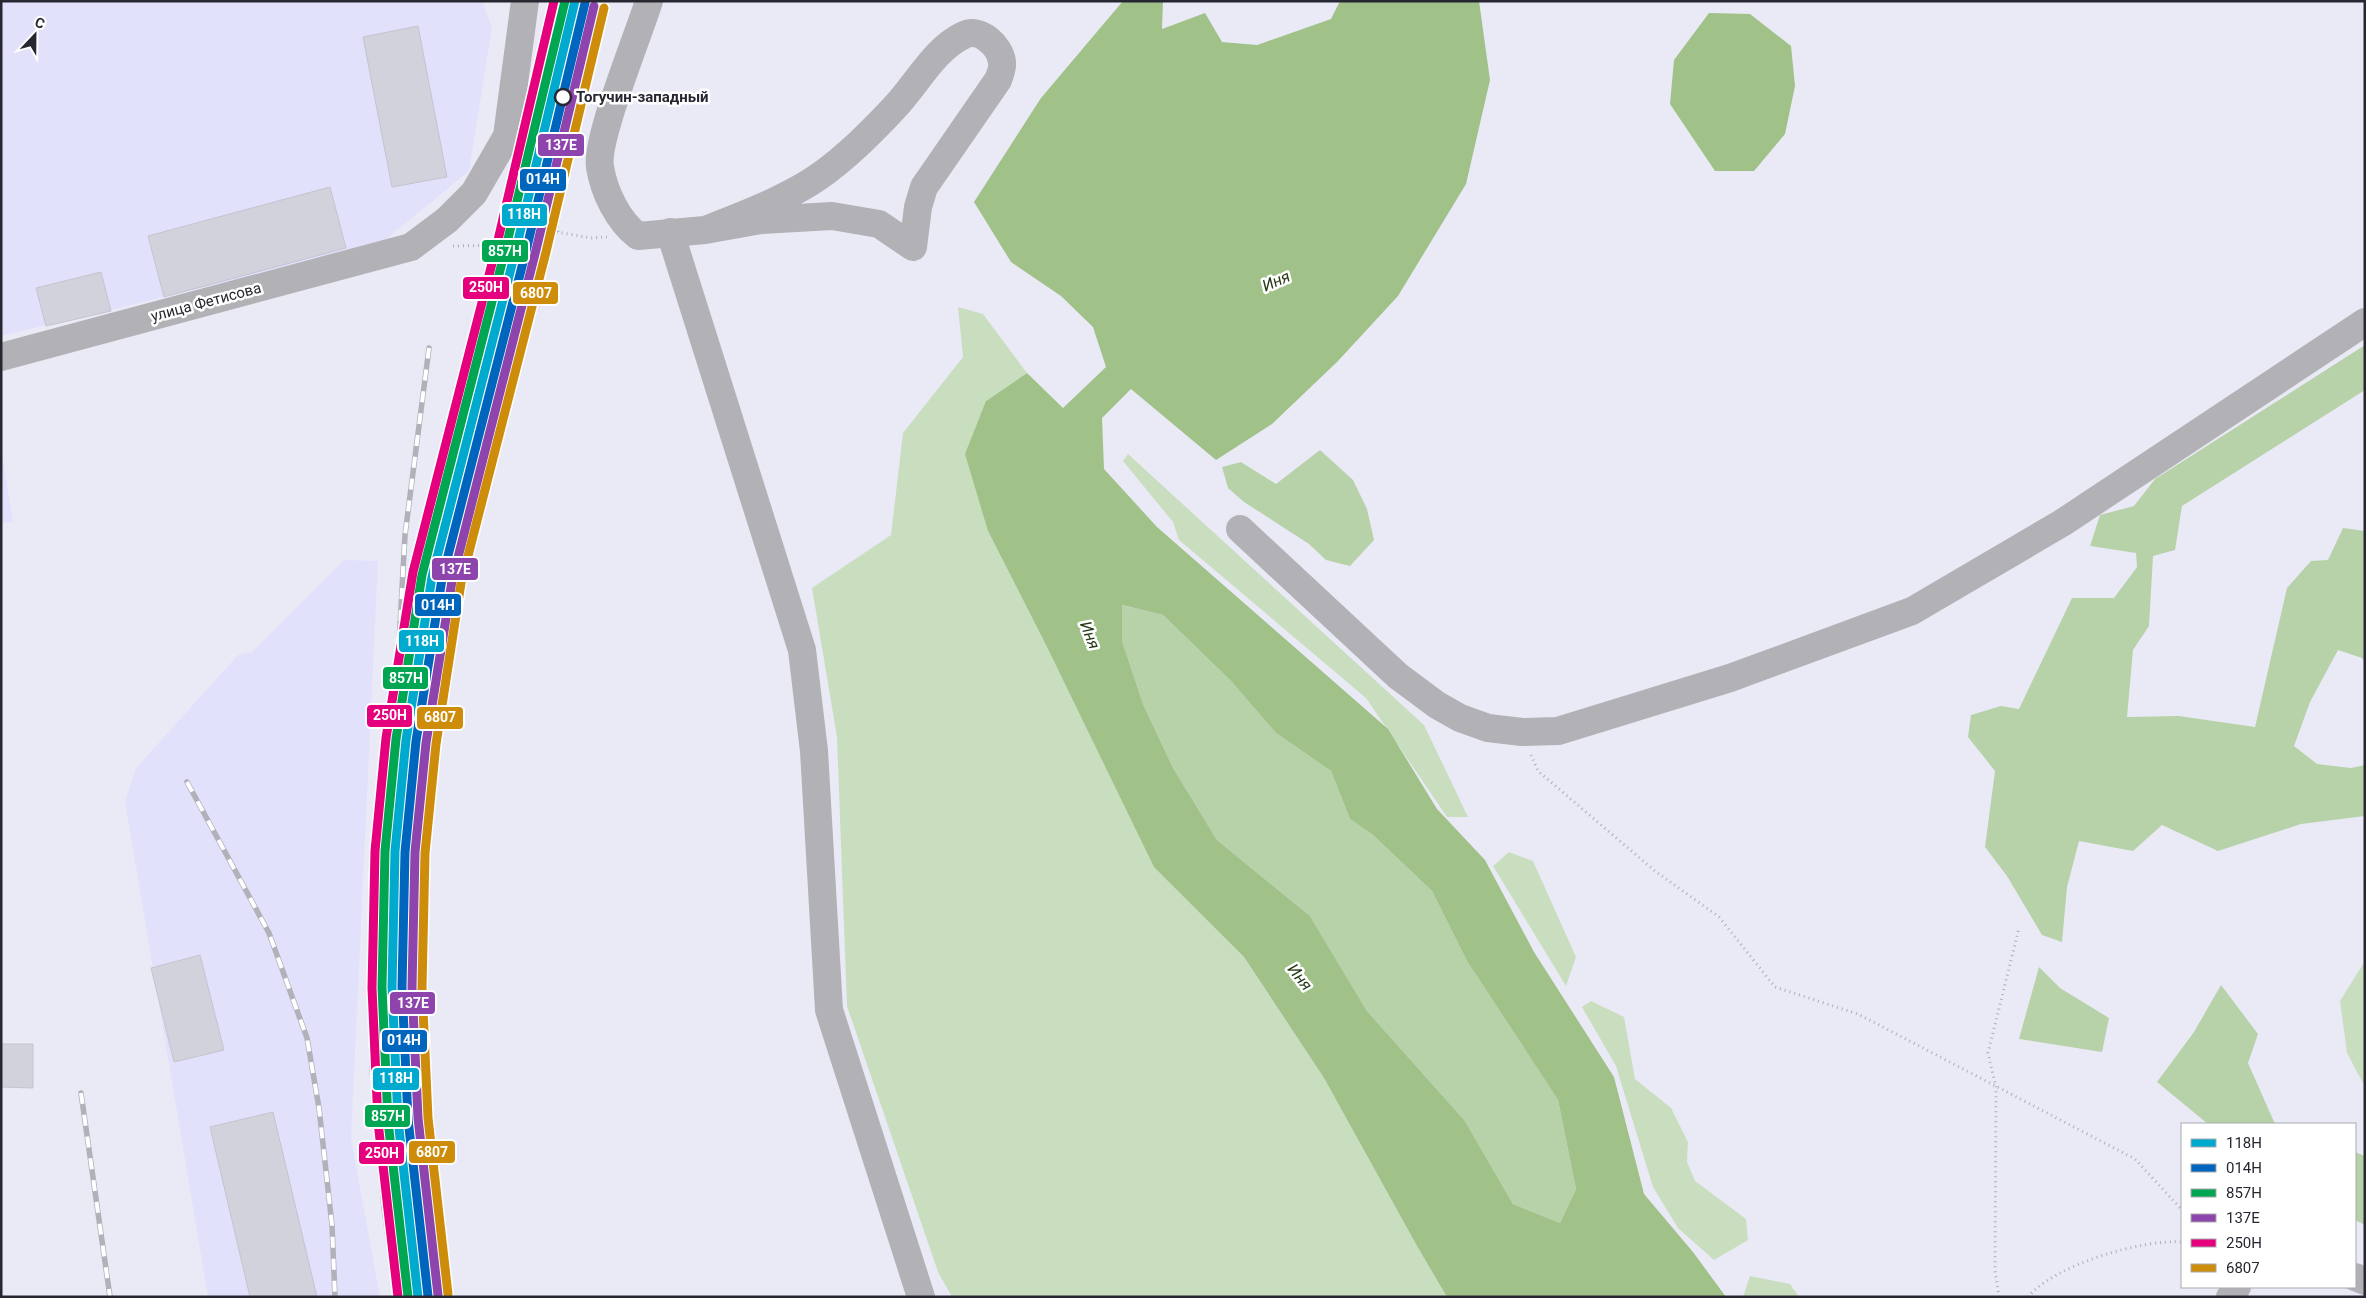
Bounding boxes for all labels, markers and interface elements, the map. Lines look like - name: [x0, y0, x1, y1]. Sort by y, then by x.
- north arrow: [10, 10, 60, 60]
- text: С: [33, 14, 47, 32]
- marker: Тогучин-западный: [554, 88, 572, 106]
- place label: Тогучин-западный: [576, 88, 709, 106]
- line badge: 137Е: [537, 133, 585, 157]
- text: 137Е: [545, 137, 577, 153]
- line badge: 014Н: [519, 168, 567, 192]
- text: 014Н: [526, 171, 560, 187]
- line badge: 118Н: [501, 203, 548, 227]
- text: 118Н: [507, 206, 541, 222]
- line badge: 857Н: [481, 239, 529, 263]
- text: 857Н: [488, 243, 522, 259]
- water label: Иня: [1259, 267, 1293, 295]
- line badge: 250Н: [462, 276, 510, 300]
- street label: улица Фетисова: [149, 279, 263, 325]
- text: 250Н: [469, 279, 503, 295]
- line badge: 6807: [512, 281, 559, 305]
- text: 6807: [520, 285, 552, 301]
- line badge: 137Е: [431, 557, 479, 581]
- text: 137Е: [439, 561, 471, 577]
- line badge: 014Н: [414, 593, 462, 617]
- text: 014Н: [421, 597, 455, 613]
- water label: Иня: [1076, 618, 1104, 652]
- line badge: 118Н: [398, 629, 445, 653]
- text: 118Н: [405, 633, 439, 649]
- line badge: 857Н: [382, 666, 429, 690]
- text: 857Н: [389, 670, 423, 686]
- line badge: 250Н: [366, 704, 413, 728]
- line badge: 6807: [416, 706, 464, 730]
- text: 250Н: [373, 707, 407, 723]
- text: 6807: [424, 709, 456, 725]
- water label: Иня: [1284, 960, 1316, 994]
- line badge: 137Е: [389, 991, 436, 1015]
- text: 137Е: [397, 995, 429, 1011]
- line badge: 014Н: [381, 1029, 428, 1053]
- text: 014Н: [387, 1032, 421, 1048]
- line badge: 118Н: [372, 1067, 420, 1091]
- text: 118Н: [379, 1070, 413, 1086]
- line badge: 857Н: [364, 1104, 411, 1128]
- text: 857Н: [371, 1108, 405, 1124]
- legend: [2181, 1123, 2356, 1288]
- text: 118Н: [2226, 1134, 2262, 1152]
- line badge: 6807: [408, 1140, 456, 1164]
- line badge: 250Н: [358, 1141, 405, 1165]
- text: 6807: [416, 1144, 448, 1160]
- text: 250Н: [365, 1145, 399, 1161]
- text: 014Н: [2226, 1159, 2262, 1177]
- text: 857Н: [2226, 1184, 2262, 1202]
- text: 137Е: [2226, 1209, 2260, 1227]
- text: 250Н: [2226, 1234, 2262, 1252]
- text: 6807: [2226, 1259, 2260, 1277]

